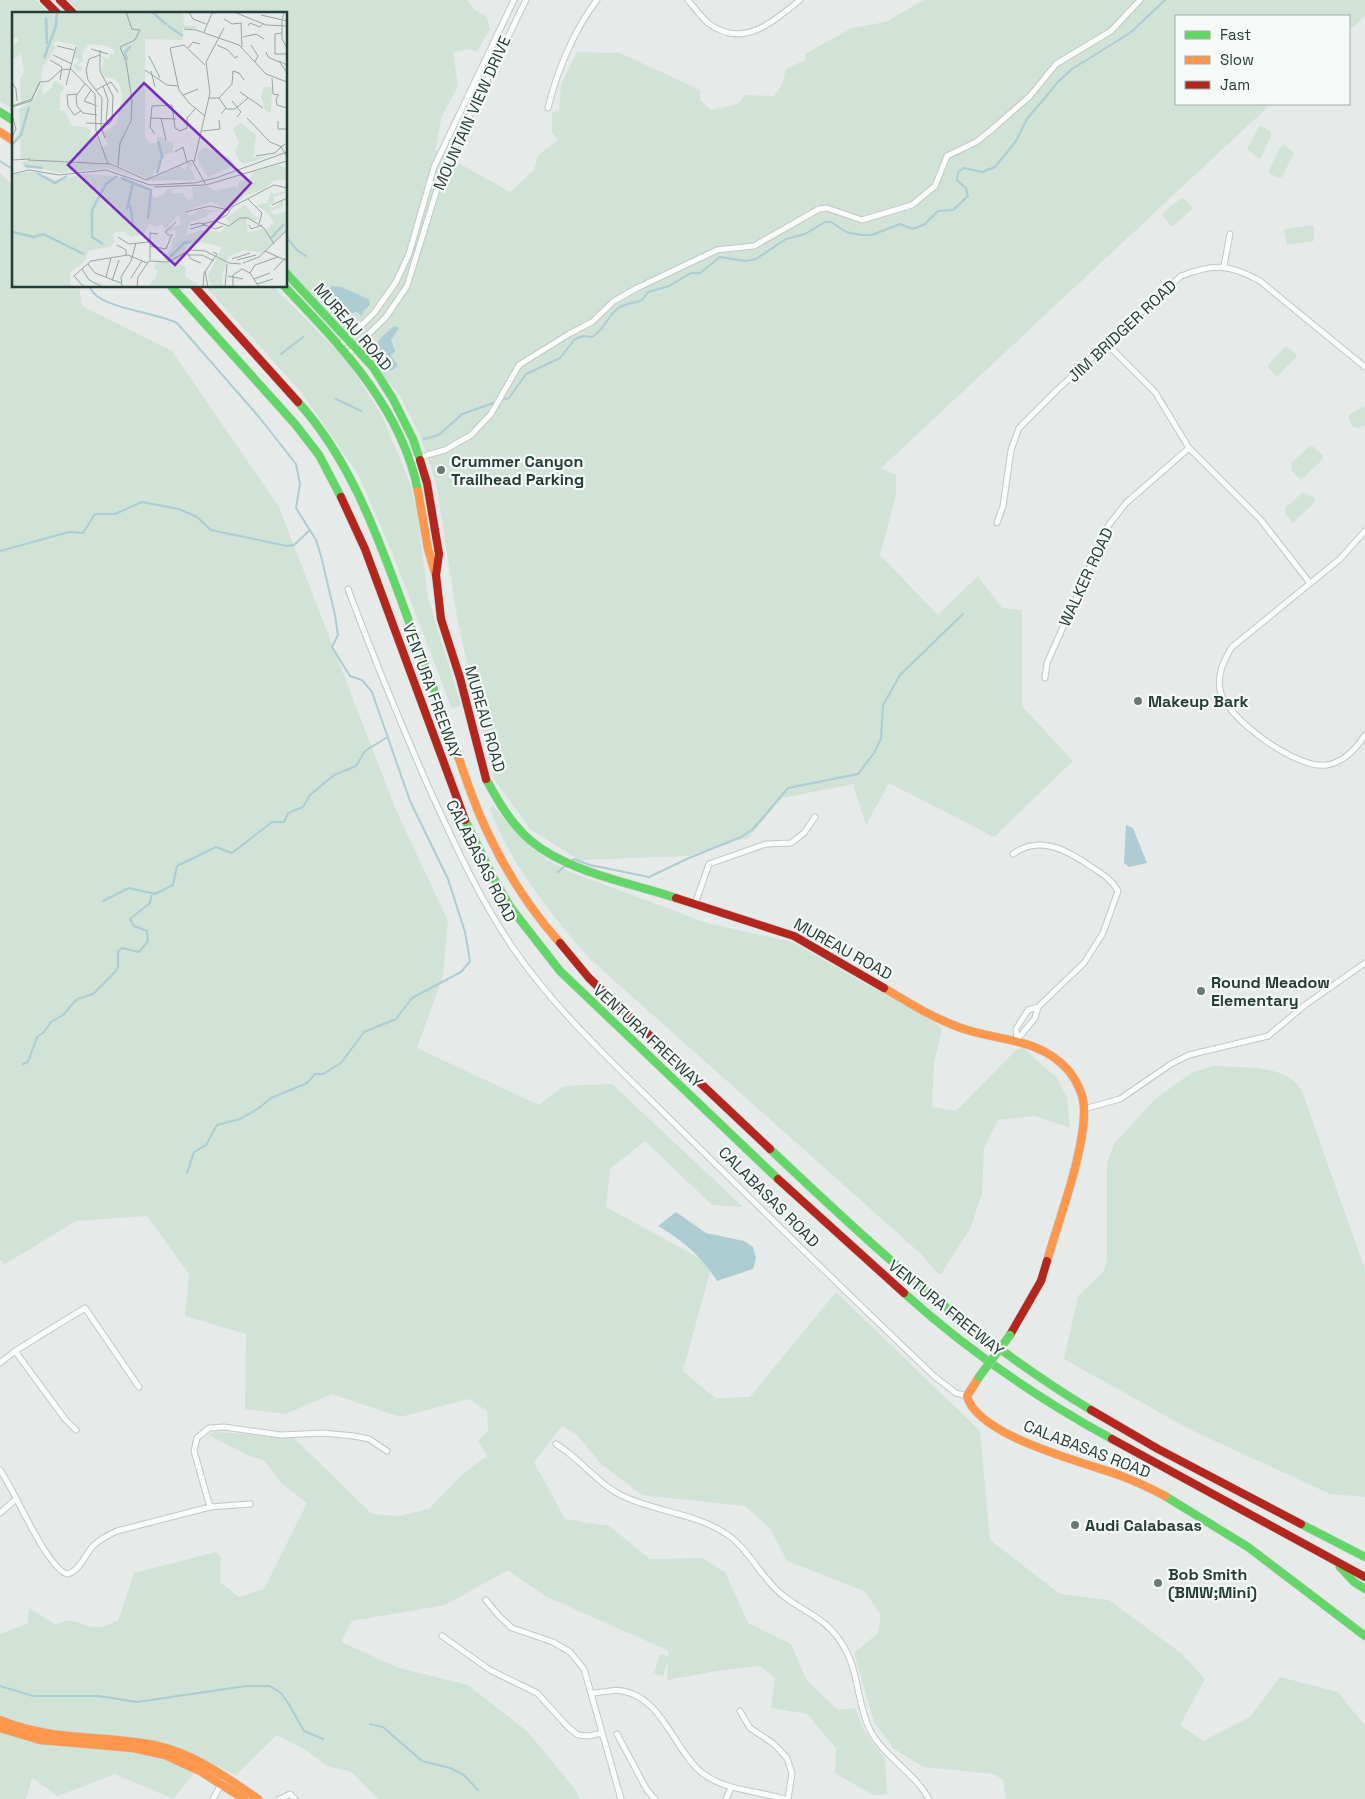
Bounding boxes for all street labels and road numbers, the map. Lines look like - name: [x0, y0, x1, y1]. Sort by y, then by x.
- street label: MOUNTAIN VIEW DRIVE: [428, 33, 516, 193]
- street label: JIM BRIDGER ROAD: [1063, 275, 1181, 387]
- street label: MUREAU ROAD: [309, 279, 397, 375]
- street label: WALKER ROAD: [1054, 524, 1118, 630]
- street label: VENTURA FREEWAY: [398, 620, 466, 762]
- street label: MUREAU ROAD: [460, 663, 510, 775]
- street label: CALABASAS ROAD: [441, 796, 521, 926]
- street label: MUREAU ROAD: [790, 913, 896, 985]
- street label: VENTURA FREEWAY: [589, 980, 707, 1092]
- street label: CALABASAS ROAD: [714, 1142, 824, 1252]
- street label: VENTURA FREEWAY: [884, 1255, 1008, 1361]
- street label: CALABASAS ROAD: [1020, 1415, 1154, 1483]

